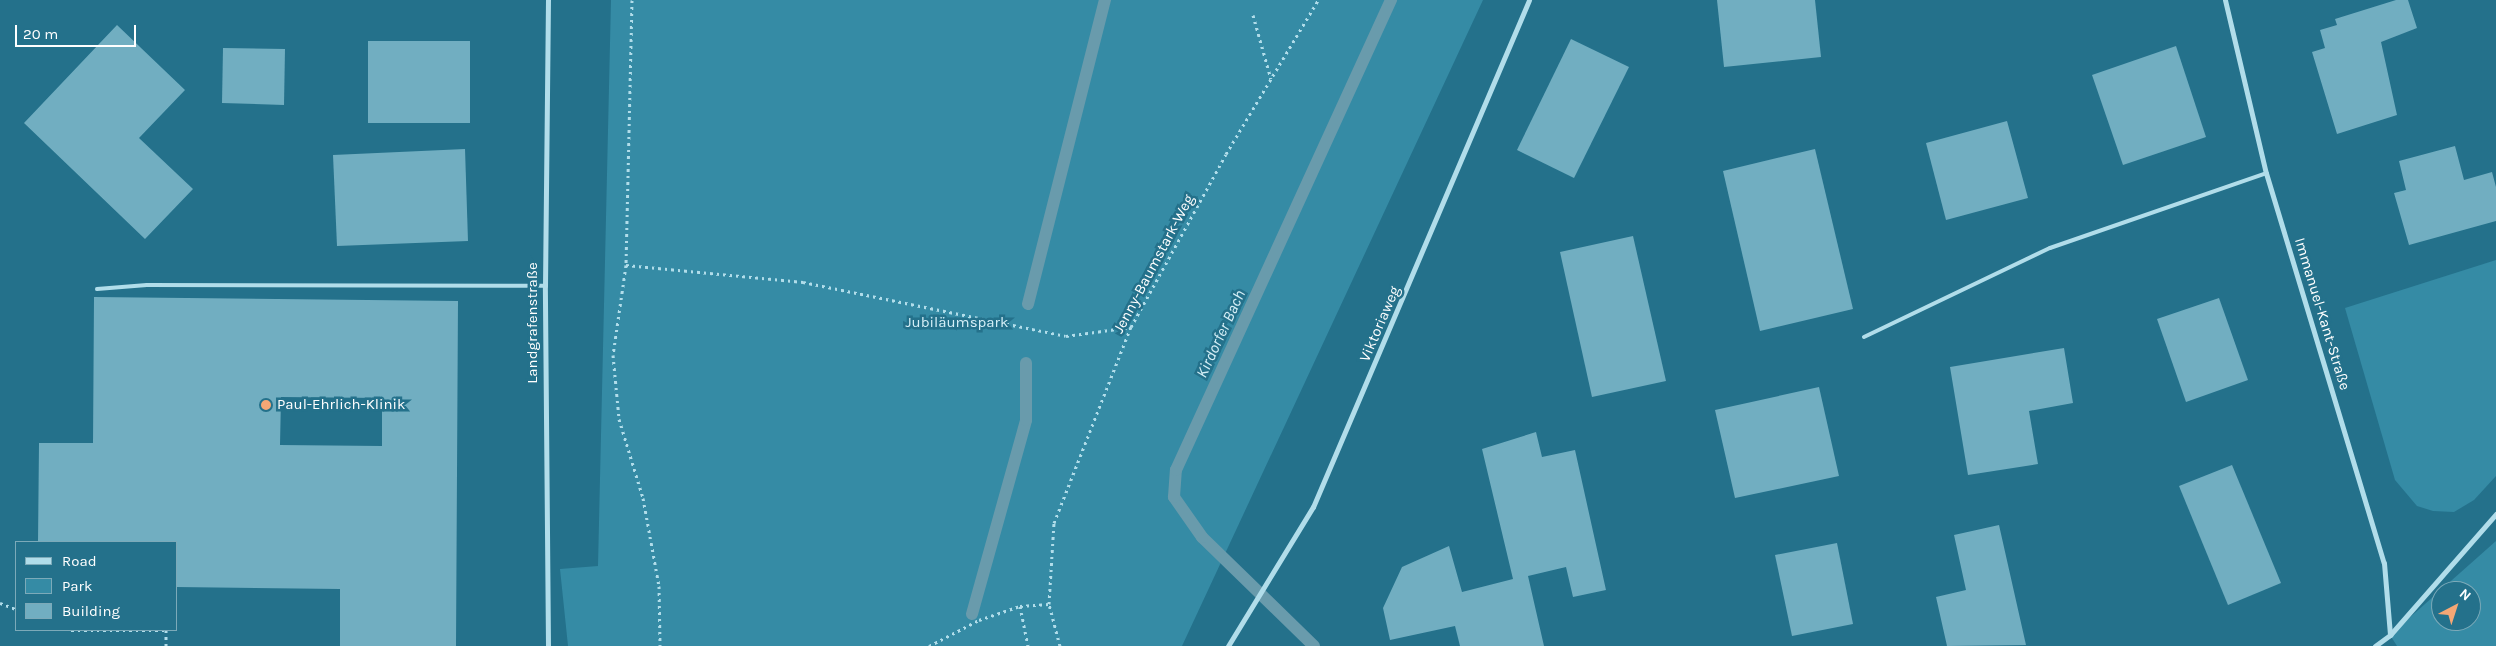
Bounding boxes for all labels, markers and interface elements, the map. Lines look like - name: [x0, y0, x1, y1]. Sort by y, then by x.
- scale bar: [18, 15, 139, 47]
- text: 20 m: [23, 25, 58, 43]
- street label: Jenny-Baumstark-Weg: [1110, 191, 1198, 337]
- street label: Immanuel-Kant-Straße: [2290, 236, 2354, 392]
- street label: Landgrafenstraße: [524, 262, 542, 384]
- street label: Viktoriaweg: [1356, 283, 1404, 365]
- water label: Kirdorfer Bach: [1192, 287, 1250, 381]
- park label: Jubiläumspark: [906, 314, 1008, 332]
- place label: Paul-Ehrlich-Klinik: [277, 396, 405, 414]
- marker: Paul-Ehrlich-Klinik: [259, 398, 273, 412]
- legend: [15, 541, 178, 631]
- text: Road: [62, 552, 97, 570]
- text: Park: [62, 577, 92, 595]
- north arrow: [2431, 581, 2481, 631]
- text: N: [2456, 585, 2475, 605]
- text: Building: [62, 602, 120, 620]

